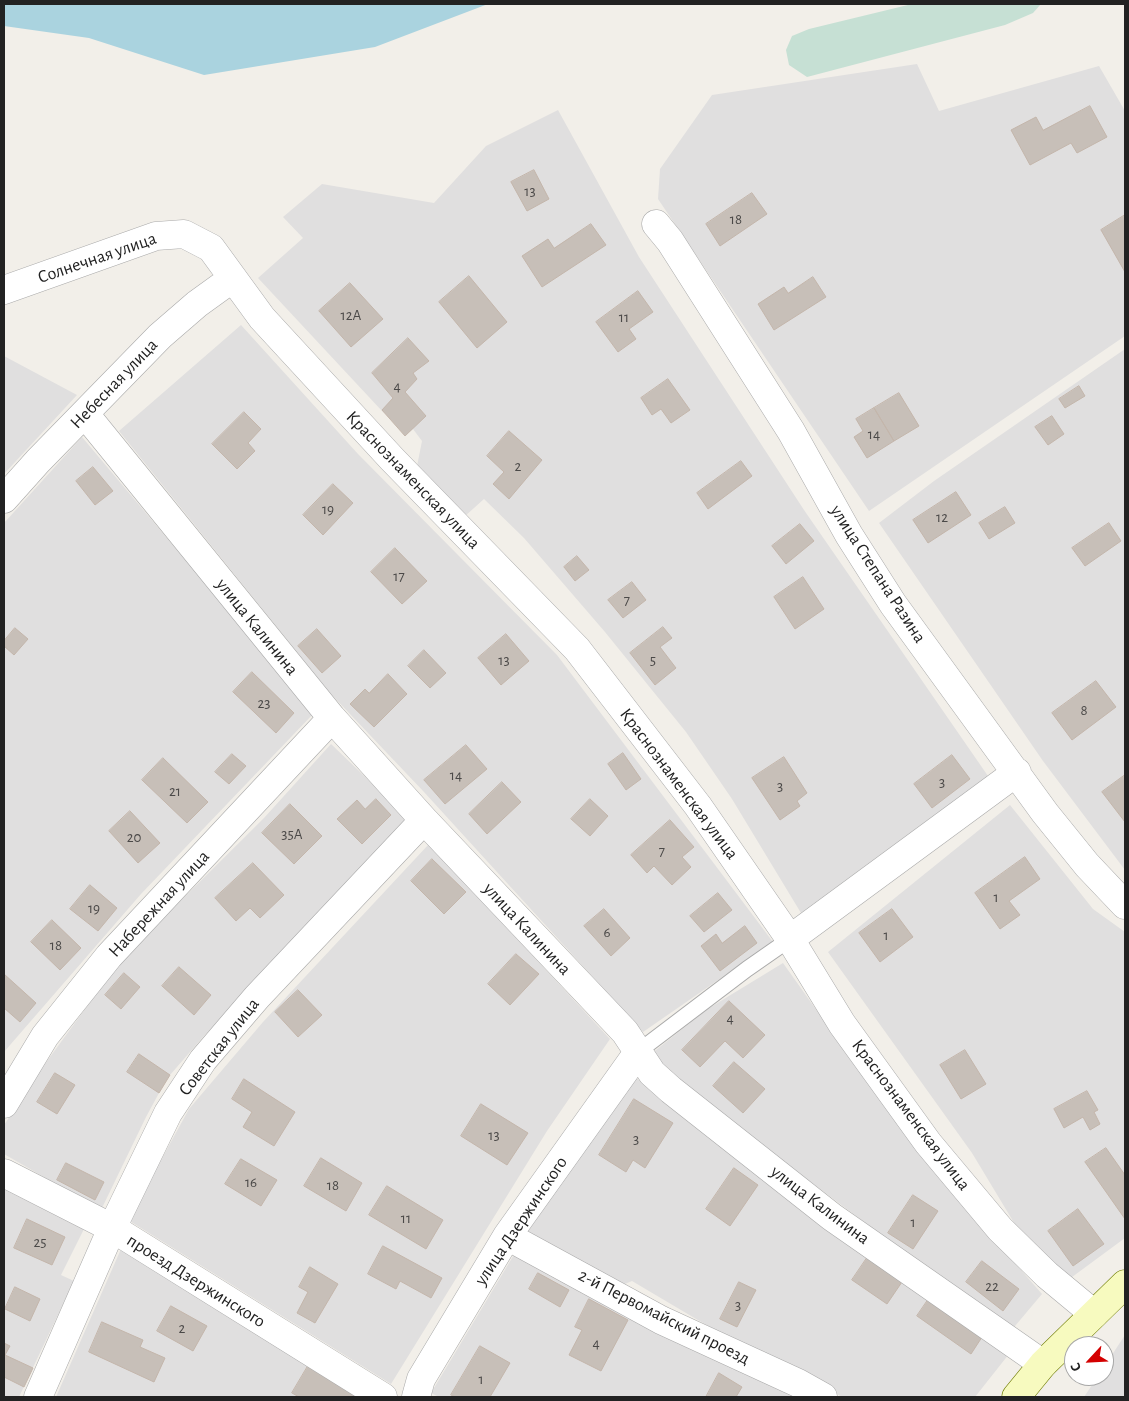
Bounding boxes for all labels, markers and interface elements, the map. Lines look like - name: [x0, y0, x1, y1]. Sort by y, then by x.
- house number: 13: [524, 182, 536, 200]
- house number: 18: [730, 210, 742, 228]
- street label: Солнечная улица: [35, 228, 159, 288]
- house number: 12А: [341, 306, 361, 324]
- house number: 11: [619, 308, 629, 326]
- street label: Небесная улица: [66, 334, 162, 434]
- house number: 4: [393, 377, 401, 395]
- street label: Краснознаменская улица: [341, 406, 485, 554]
- house number: 14: [868, 425, 880, 443]
- house number: 2: [515, 457, 521, 475]
- house number: 19: [322, 500, 334, 518]
- street label: улица Степана Разина: [825, 501, 931, 647]
- house number: 12: [936, 508, 948, 526]
- house number: 17: [393, 567, 405, 585]
- street label: улица Калинина: [211, 574, 303, 680]
- house number: 7: [624, 591, 630, 609]
- house number: 13: [498, 651, 510, 669]
- house number: 5: [650, 651, 656, 669]
- house number: 23: [257, 694, 271, 712]
- house number: 8: [1080, 701, 1088, 719]
- street label: Краснознаменская улица: [615, 704, 743, 864]
- house number: 14: [450, 766, 462, 784]
- house number: 3: [939, 773, 945, 791]
- house number: 3: [777, 777, 783, 795]
- house number: 21: [169, 782, 181, 800]
- house number: 35А: [281, 825, 303, 843]
- house number: 20: [127, 828, 141, 846]
- house number: 7: [659, 842, 665, 860]
- street label: Набережная улица: [104, 846, 214, 962]
- street label: улица Калинина: [479, 878, 575, 980]
- house number: 1: [993, 888, 999, 906]
- house number: 19: [88, 899, 100, 917]
- house number: 6: [603, 923, 611, 941]
- house number: 1: [883, 926, 889, 944]
- house number: 18: [50, 936, 62, 954]
- street label: Советская улица: [174, 994, 264, 1100]
- house number: 4: [726, 1009, 734, 1027]
- street label: Краснознаменская улица: [847, 1035, 975, 1195]
- house number: 13: [488, 1126, 500, 1144]
- house number: 3: [633, 1130, 639, 1148]
- street label: улица Дзержинского: [470, 1153, 572, 1289]
- street label: улица Калинина: [766, 1161, 874, 1249]
- house number: 16: [245, 1173, 257, 1191]
- house number: 18: [327, 1176, 339, 1194]
- house number: 11: [401, 1209, 411, 1227]
- house number: 1: [910, 1213, 916, 1231]
- street label: проезд Дзержинского: [123, 1230, 269, 1332]
- house number: 25: [33, 1233, 47, 1251]
- street label: 2-й Первомайский проезд: [575, 1264, 753, 1370]
- house number: 22: [985, 1277, 999, 1295]
- house number: 3: [735, 1296, 741, 1314]
- house number: 2: [179, 1319, 185, 1337]
- house number: 4: [592, 1334, 600, 1352]
- north arrow: [1064, 1336, 1114, 1386]
- text: С: [1068, 1360, 1084, 1373]
- house number: 1: [478, 1370, 484, 1388]

